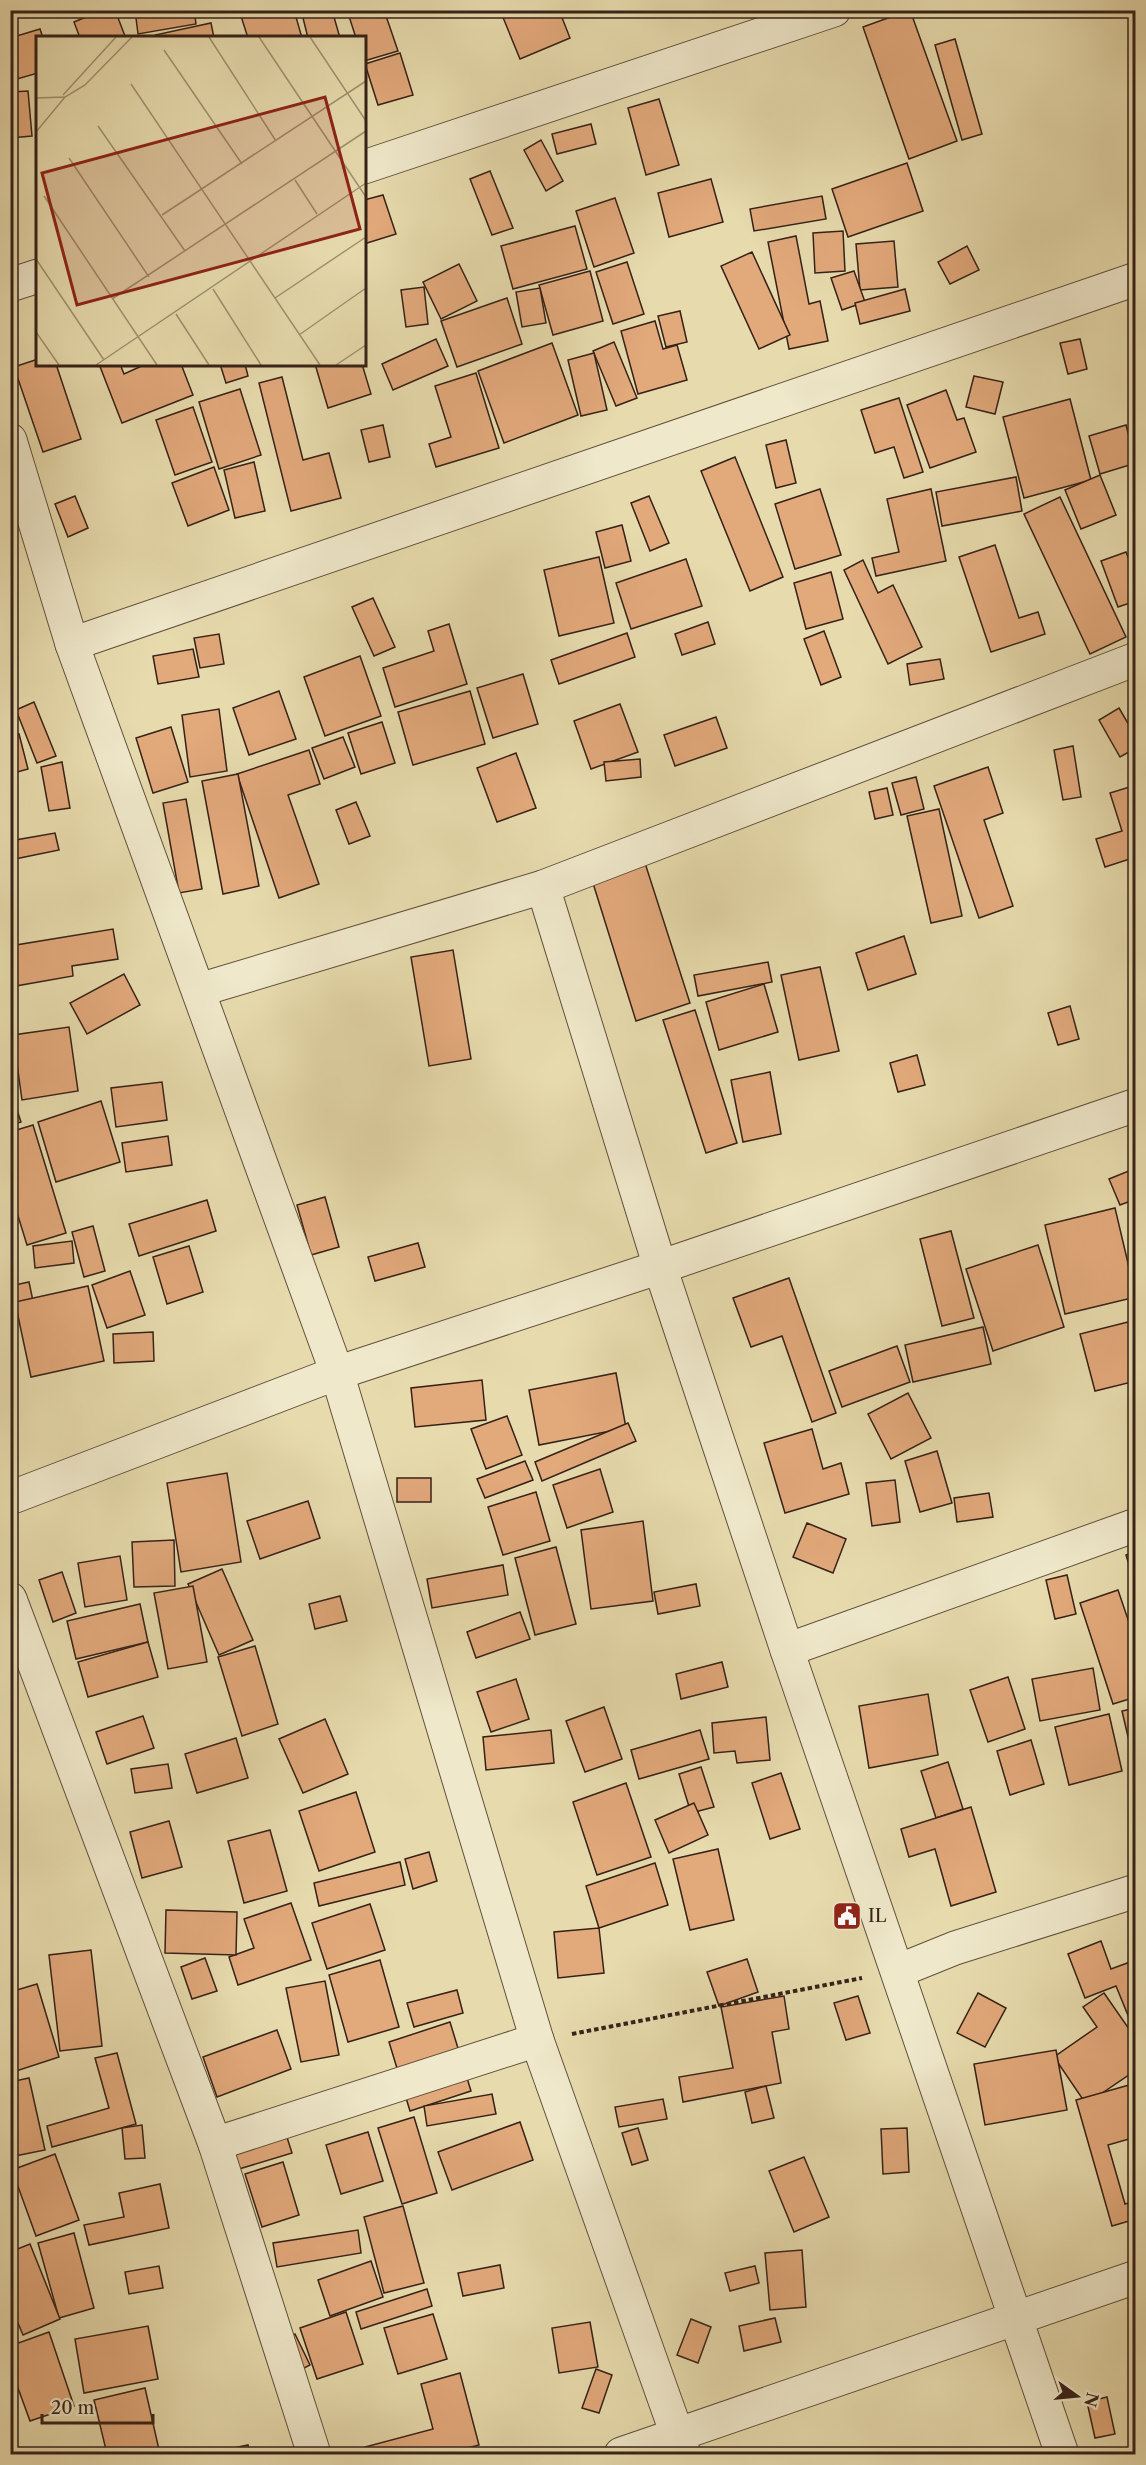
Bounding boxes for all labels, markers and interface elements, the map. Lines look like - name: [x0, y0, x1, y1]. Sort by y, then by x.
- inset map: [36, 36, 366, 366]
- public building icon: IL: [831, 1900, 863, 1932]
- place label: IL: [868, 1905, 887, 1927]
- north arrow: [1047, 2366, 1107, 2426]
- scale bar: [42, 2387, 153, 2425]
- text: N: [1080, 2391, 1103, 2409]
- text: 20 m: [51, 2397, 95, 2419]

